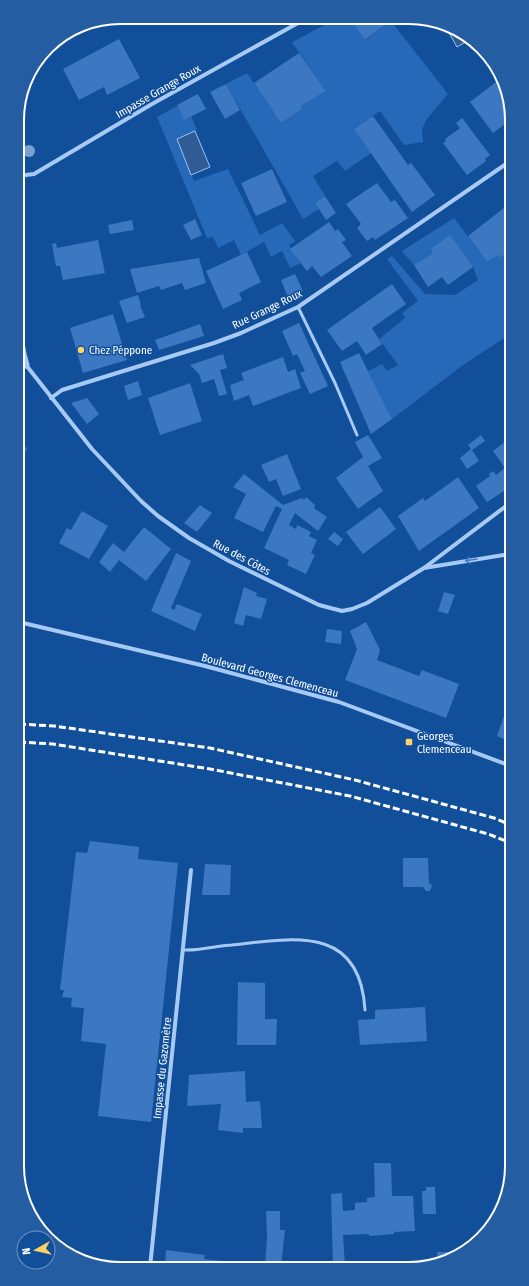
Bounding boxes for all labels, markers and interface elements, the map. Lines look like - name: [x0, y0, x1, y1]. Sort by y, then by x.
- street label: Impasse Grange Roux: [113, 62, 203, 121]
- street label: Rue Grange Roux: [230, 287, 304, 332]
- place label: Chez Péppone: [89, 344, 152, 357]
- marker: Chez Péppone: [76, 345, 86, 355]
- street label: Rue des Côtes: [211, 537, 273, 578]
- one-way arrow: [465, 556, 478, 564]
- street label: Boulevard Georges Clemenceau: [200, 651, 340, 700]
- place label: Georges Clemenceau: [417, 730, 471, 756]
- marker: Georges Clemenceau: [404, 737, 414, 747]
- street label: Impasse du Gazomètre: [151, 1017, 174, 1120]
- north arrow: [16, 1230, 56, 1270]
- text: N: [20, 1247, 33, 1255]

